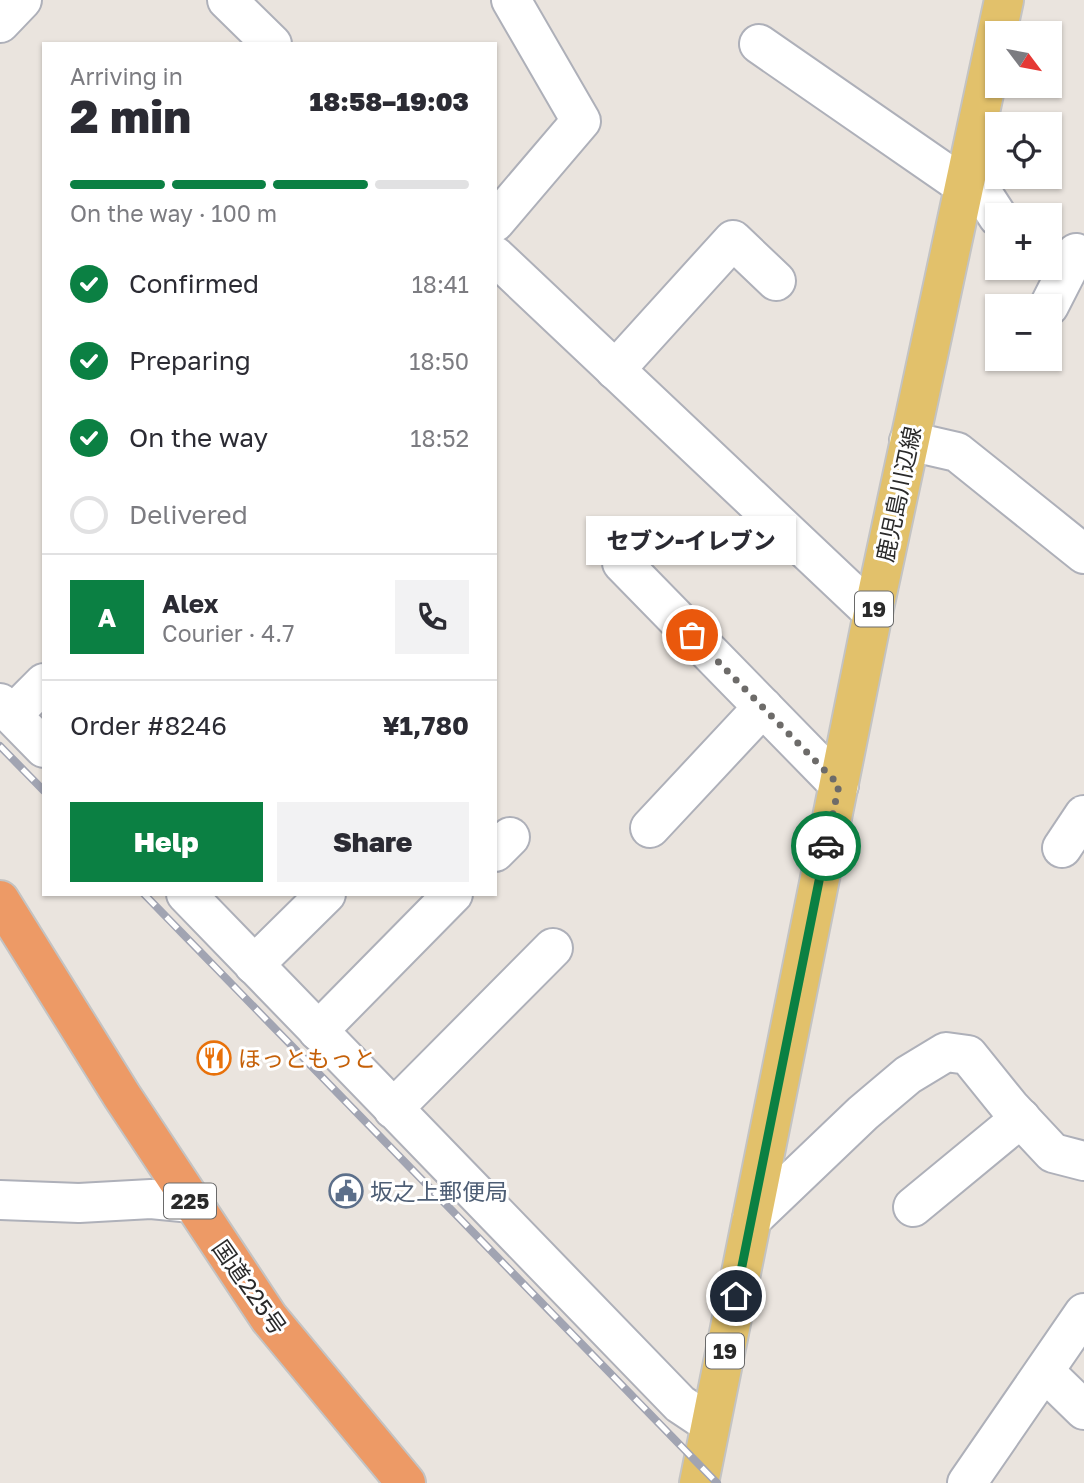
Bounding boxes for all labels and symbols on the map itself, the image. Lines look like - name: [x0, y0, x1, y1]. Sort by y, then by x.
- north arrow: [985, 21, 1062, 98]
- street label: 鹿児島川辺線: [870, 424, 926, 564]
- callout: セブン-イレブン: [587, 516, 797, 565]
- road number: 19: [855, 592, 893, 626]
- pin: [662, 605, 722, 665]
- courier: [791, 811, 861, 881]
- restaurant icon: ほっともっと: [195, 1039, 233, 1077]
- place label: ほっともっと: [238, 1044, 376, 1072]
- public building icon: 坂之上郵便局: [327, 1172, 365, 1210]
- place label: 坂之上郵便局: [370, 1177, 508, 1205]
- road number: 225: [164, 1184, 216, 1218]
- street label: 国道225号: [207, 1234, 293, 1340]
- pin: [706, 1266, 766, 1326]
- road number: 19: [706, 1334, 744, 1368]

